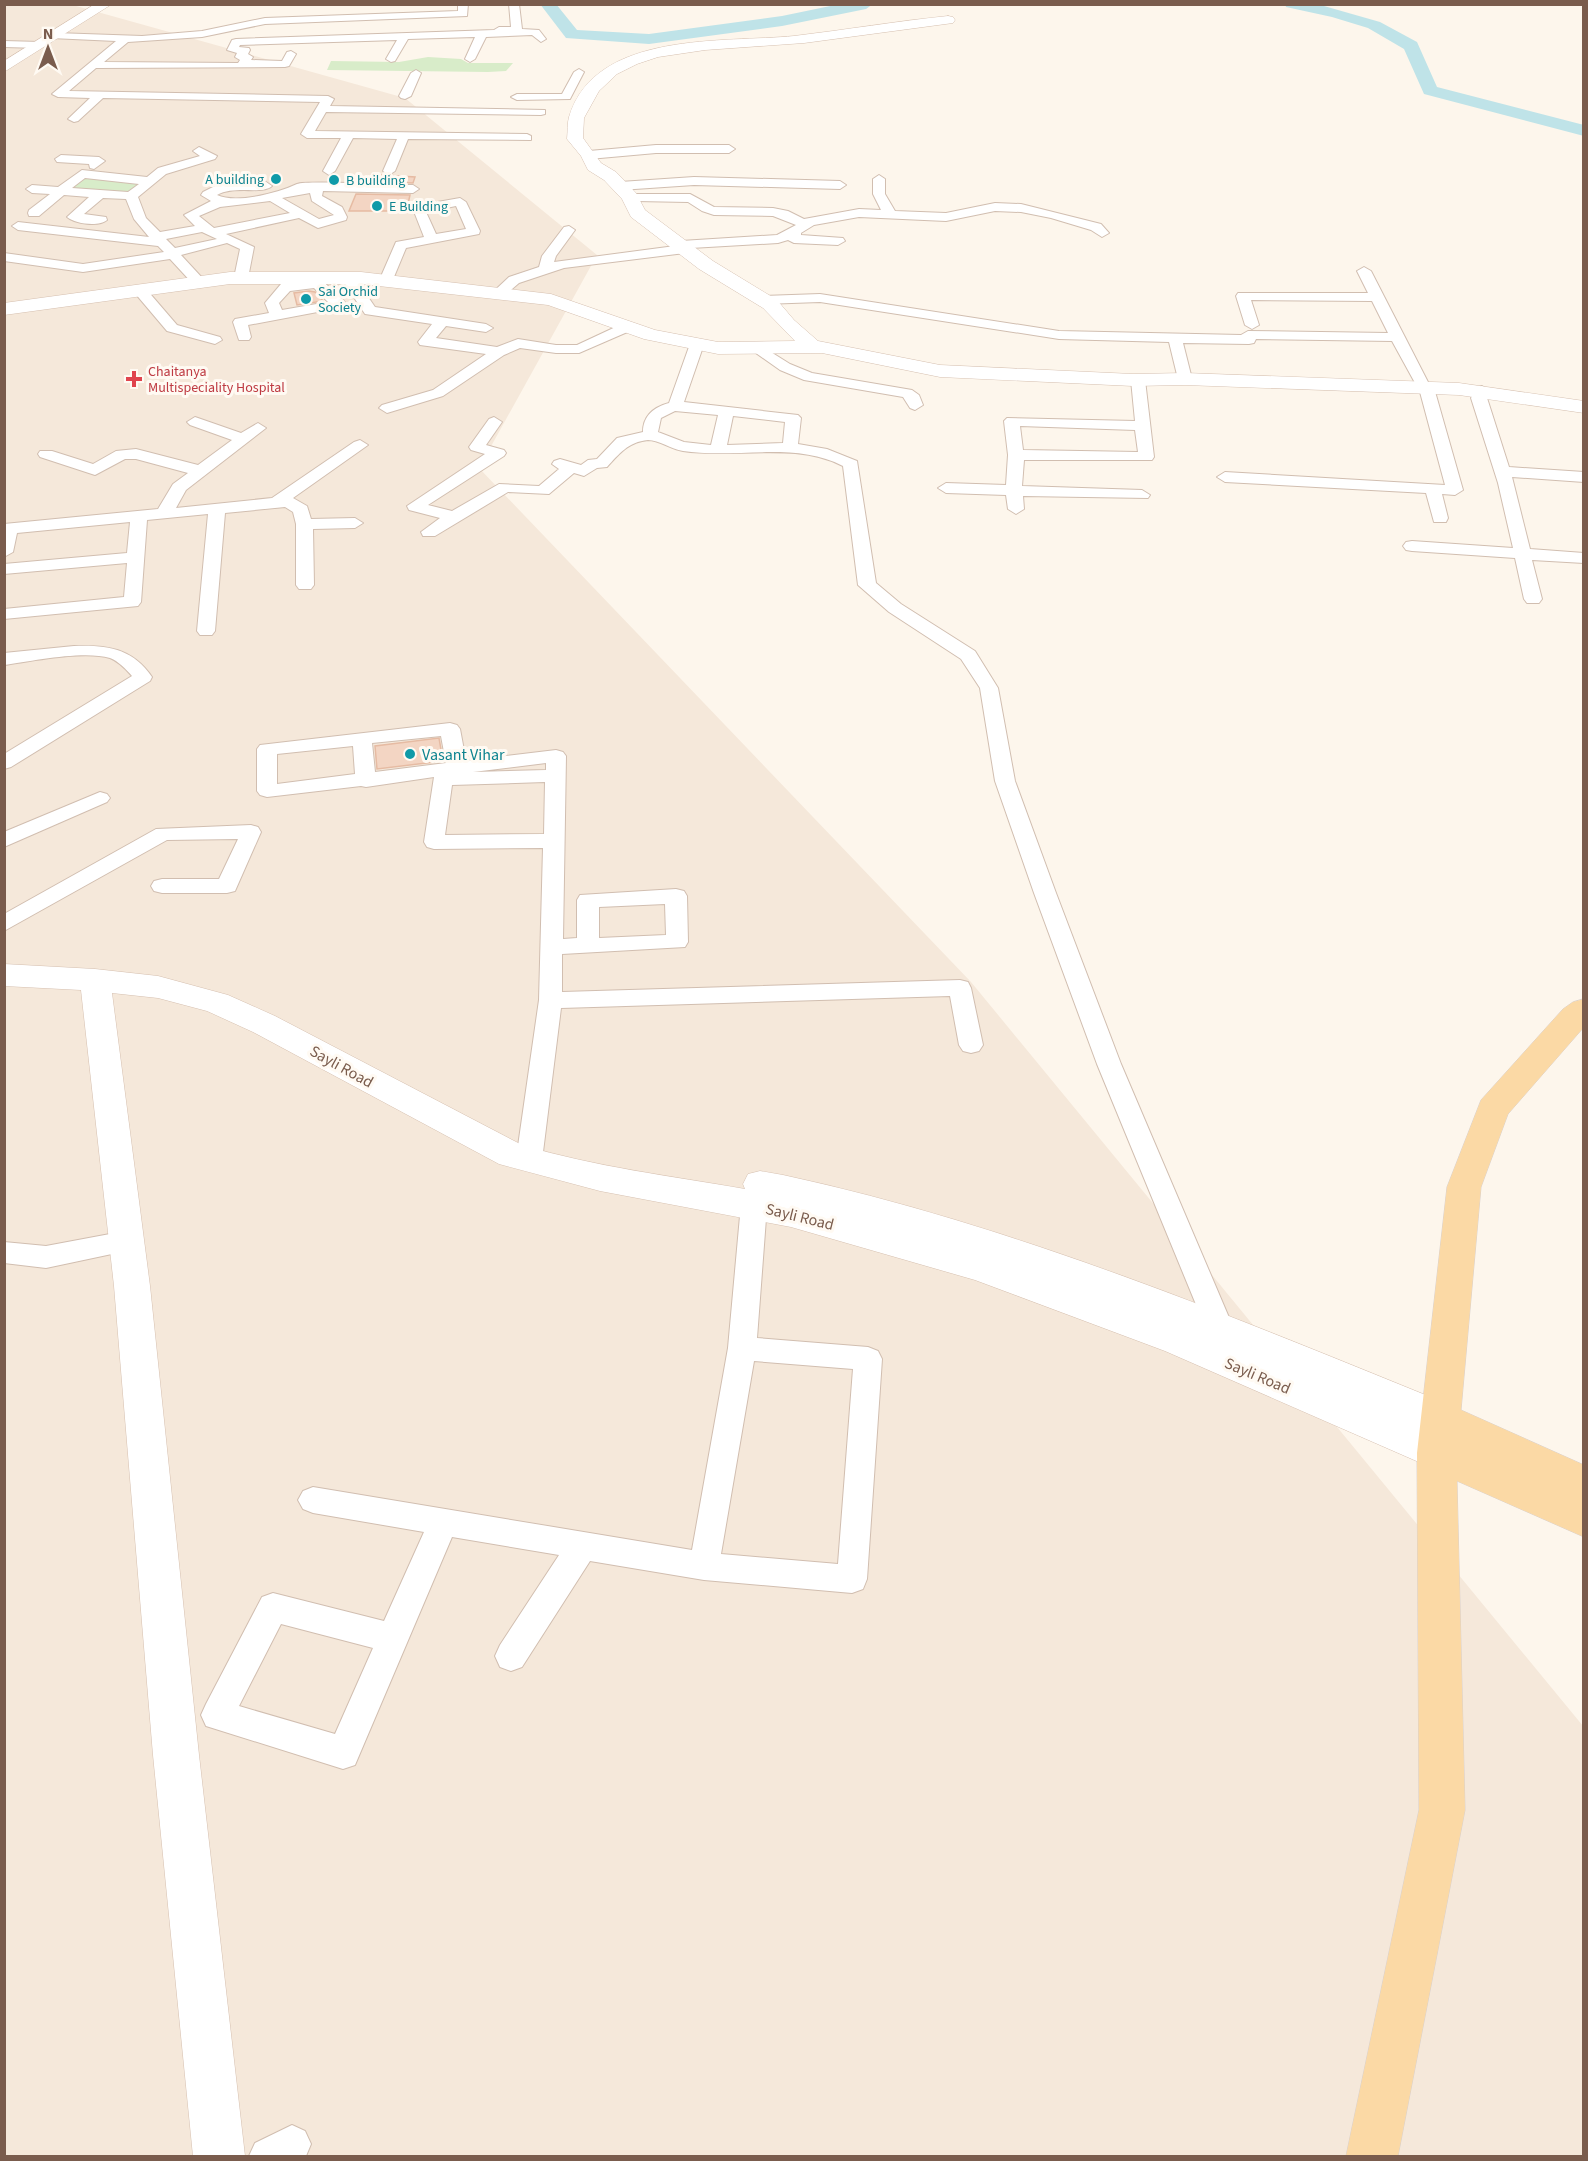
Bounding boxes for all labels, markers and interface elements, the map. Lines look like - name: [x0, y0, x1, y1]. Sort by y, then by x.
- north arrow: [18, 18, 78, 78]
- text: N: [43, 23, 53, 45]
- place label: A building: [205, 170, 264, 190]
- place label: B building: [346, 171, 405, 191]
- marker: A building: [269, 172, 283, 186]
- marker: B building: [327, 173, 341, 187]
- place label: E Building: [389, 197, 448, 217]
- marker: E Building: [370, 199, 384, 213]
- place label: Sai Orchid Society: [318, 282, 378, 318]
- marker: Sai Orchid Society: [299, 292, 313, 306]
- place label: Chaitanya Multispeciality Hospital: [148, 362, 285, 398]
- marker: Chaitanya Multispeciality Hospital: [125, 370, 143, 388]
- place label: Vasant Vihar: [422, 744, 505, 766]
- marker: Vasant Vihar: [403, 747, 417, 761]
- street label: Sayli Road: [306, 1040, 377, 1093]
- street label: Sayli Road: [763, 1198, 836, 1236]
- street label: Sayli Road: [1221, 1352, 1294, 1400]

